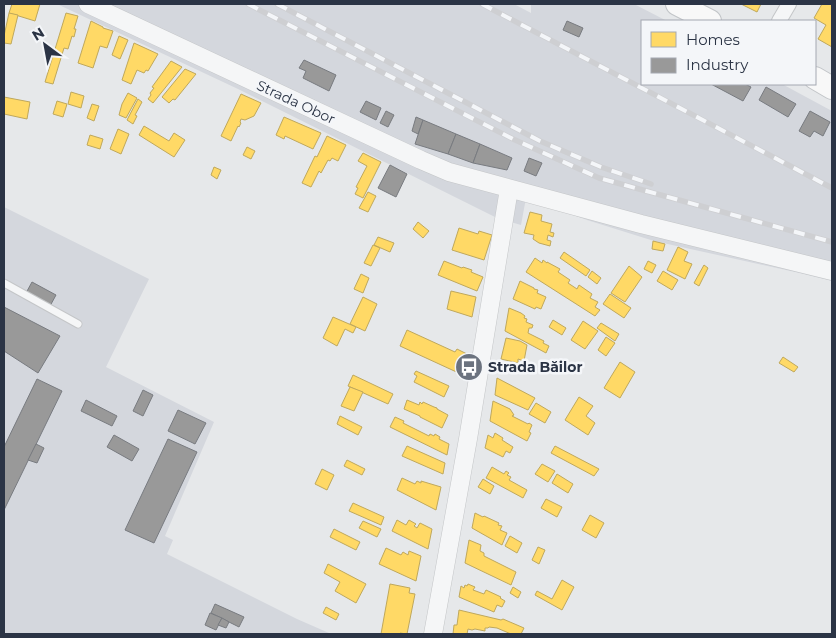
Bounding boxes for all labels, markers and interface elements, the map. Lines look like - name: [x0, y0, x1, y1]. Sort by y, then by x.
- north arrow: [20, 20, 70, 70]
- legend: [641, 20, 816, 85]
- text: N: [29, 23, 48, 45]
- text: Homes: [686, 30, 740, 49]
- text: Industry: [686, 55, 749, 74]
- street label: Strada Obor: [254, 76, 339, 128]
- bus stop icon: Strada Băilor: [454, 352, 484, 382]
- place label: Strada Băilor: [488, 358, 582, 376]

